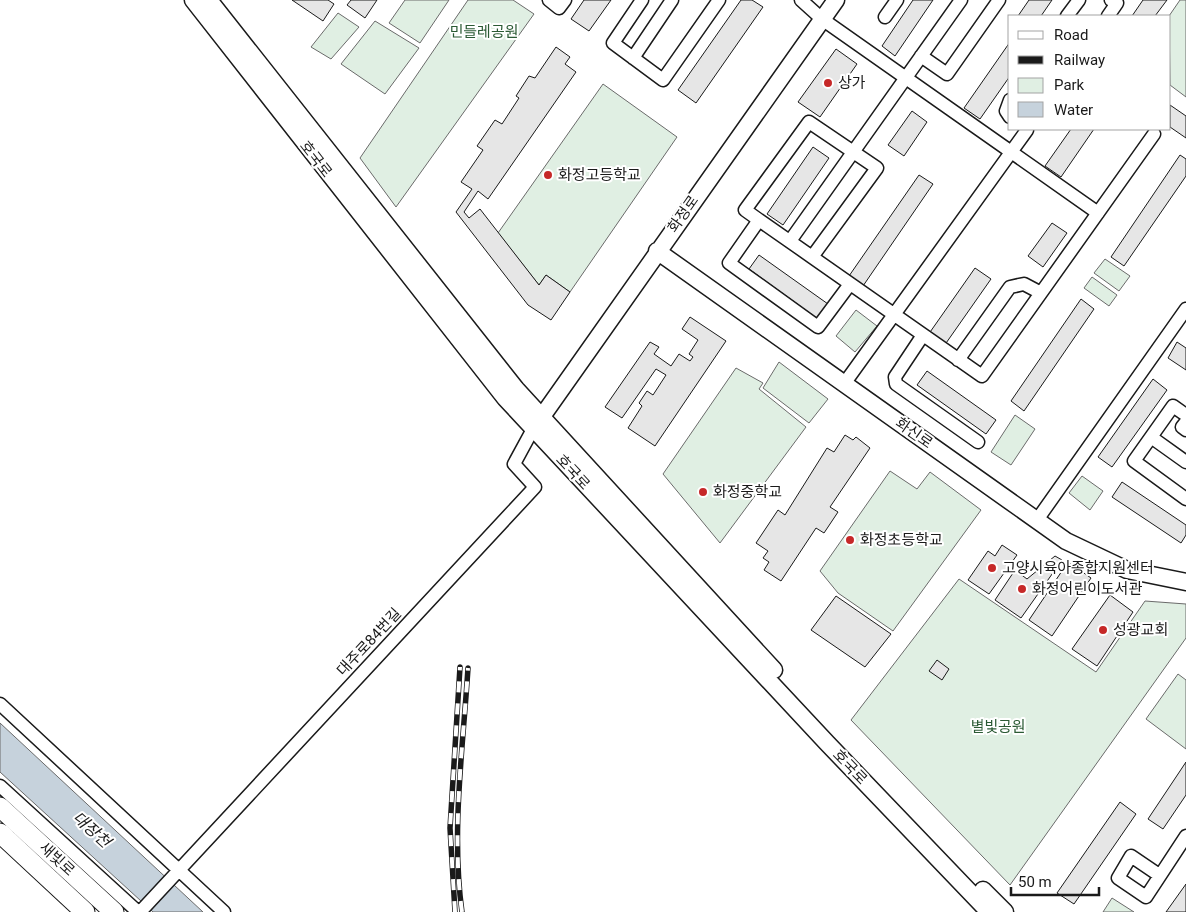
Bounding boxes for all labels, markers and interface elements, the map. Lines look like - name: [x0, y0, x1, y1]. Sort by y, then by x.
- legend: [1008, 15, 1171, 130]
- park label: 민들레공원: [449, 23, 519, 41]
- text: Road: [1054, 26, 1088, 44]
- text: Railway: [1054, 51, 1105, 69]
- place label: 상가: [838, 74, 866, 92]
- text: Park: [1054, 76, 1085, 94]
- marker: 상가: [822, 77, 834, 89]
- text: Water: [1054, 101, 1093, 119]
- street label: 호국로: [296, 137, 336, 181]
- place label: 화정고등학교: [558, 166, 641, 184]
- marker: 화정고등학교: [542, 169, 554, 181]
- street label: 화정로: [664, 192, 702, 236]
- street label: 화신로: [892, 414, 936, 452]
- street label: 호국로: [552, 451, 594, 493]
- place label: 화정중학교: [713, 483, 782, 501]
- marker: 화정중학교: [697, 486, 709, 498]
- place label: 화정초등학교: [860, 531, 943, 549]
- marker: 화정초등학교: [844, 534, 856, 546]
- place label: 고양시육아종합지원센터: [1002, 559, 1154, 577]
- marker: 고양시육아종합지원센터: [986, 562, 998, 574]
- place label: 화정어린이도서관: [1032, 580, 1143, 598]
- marker: 화정어린이도서관: [1016, 583, 1028, 595]
- street label: 대주로84번길: [333, 604, 405, 680]
- place label: 성광교회: [1113, 621, 1168, 639]
- marker: 성광교회: [1097, 624, 1109, 636]
- park label: 별빛공원: [970, 718, 1026, 736]
- street label: 호국로: [829, 746, 871, 788]
- water label: 대장천: [69, 808, 116, 853]
- street label: 새빛로: [36, 838, 78, 880]
- scale bar: [1011, 864, 1098, 896]
- text: 50 m: [1018, 873, 1052, 891]

